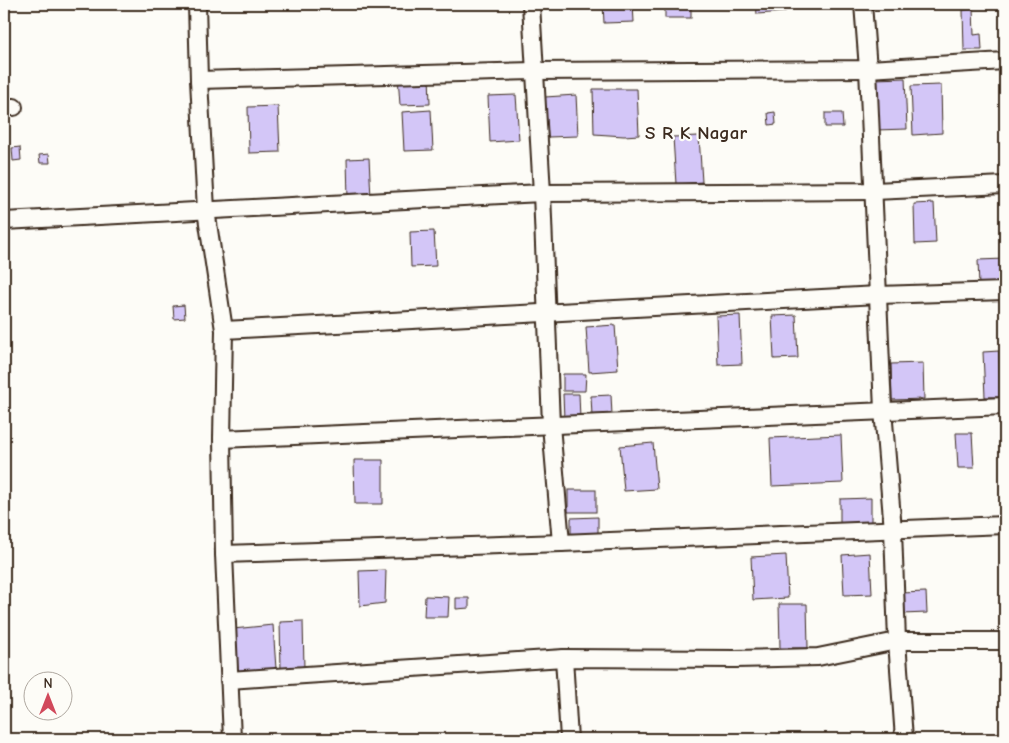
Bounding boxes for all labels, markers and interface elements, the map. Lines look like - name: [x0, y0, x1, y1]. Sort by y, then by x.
- district label: S R K Nagar: [645, 122, 747, 144]
- north arrow: [22, 670, 72, 720]
- text: N: [43, 675, 53, 692]

